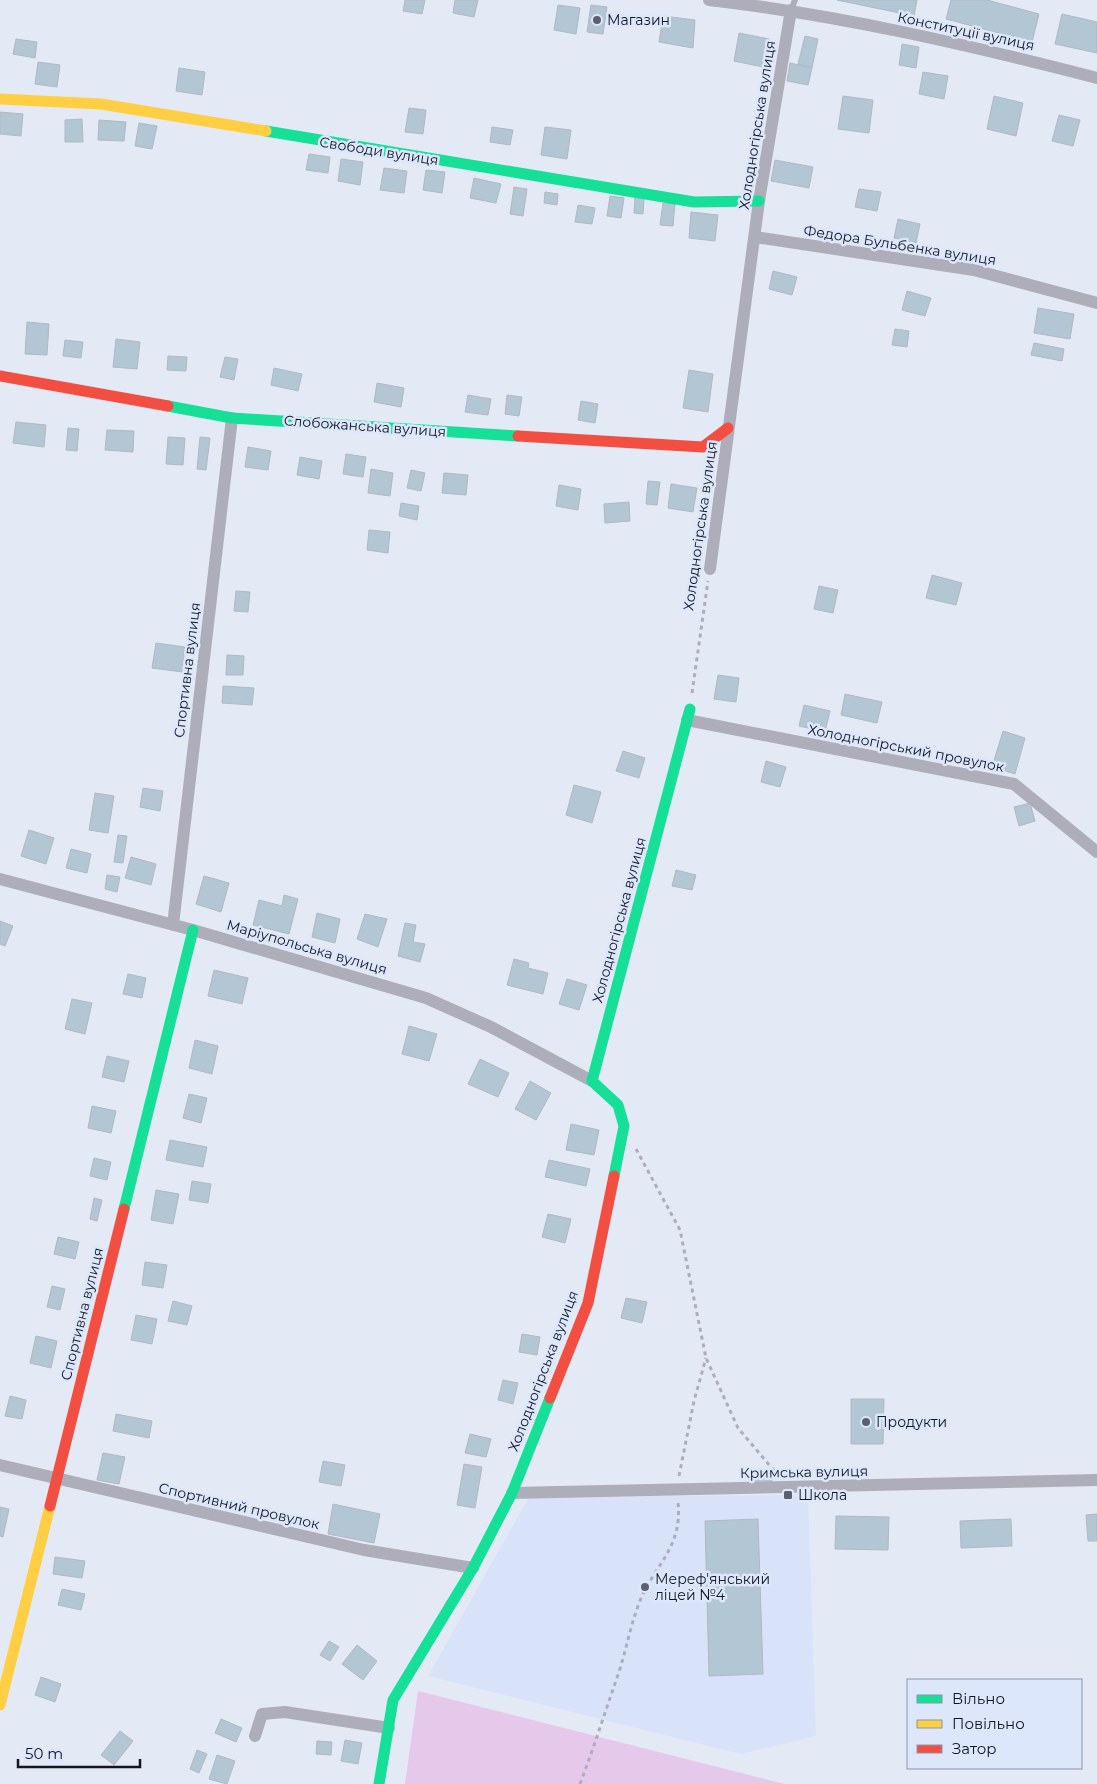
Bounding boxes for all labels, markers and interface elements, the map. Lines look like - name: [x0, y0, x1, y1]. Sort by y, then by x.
- street label: Конституції вулиця: [896, 8, 1036, 54]
- place label: Магазин: [607, 11, 670, 29]
- marker: Магазин: [591, 14, 603, 26]
- street label: Холодногірська вулиця: [735, 39, 779, 211]
- street label: Свободи вулиця: [318, 133, 440, 169]
- street label: Федора Бульбенка вулиця: [802, 221, 998, 269]
- street label: Слобожанська вулиця: [283, 411, 447, 441]
- street label: Холодногірська вулиця: [679, 440, 721, 612]
- street label: Спортивна вулиця: [170, 601, 204, 739]
- street label: Холодногірський провулок: [806, 720, 1006, 776]
- street label: Холодногірська вулиця: [588, 835, 650, 1005]
- street label: Маріупольська вулиця: [225, 915, 389, 979]
- street label: Спортивна вулиця: [57, 1246, 107, 1382]
- street label: Холодногірська вулиця: [504, 1288, 582, 1454]
- place label: Продукти: [876, 1413, 947, 1431]
- marker: Продукти: [860, 1416, 872, 1428]
- street label: Кримська вулиця: [740, 1462, 868, 1482]
- street label: Спортивний провулок: [157, 1479, 321, 1533]
- place label: Школа: [798, 1486, 847, 1504]
- marker: Школа: [782, 1489, 794, 1501]
- place label: Мереф'янський ліцей №4: [655, 1570, 770, 1604]
- marker: Мереф'янський ліцей №4: [639, 1581, 651, 1593]
- legend: [907, 1679, 1082, 1769]
- text: Вільно: [952, 1689, 1005, 1708]
- text: Повільно: [952, 1714, 1025, 1733]
- scale bar: [18, 1736, 140, 1768]
- text: Затор: [952, 1739, 997, 1758]
- text: 50 m: [25, 1744, 63, 1763]

